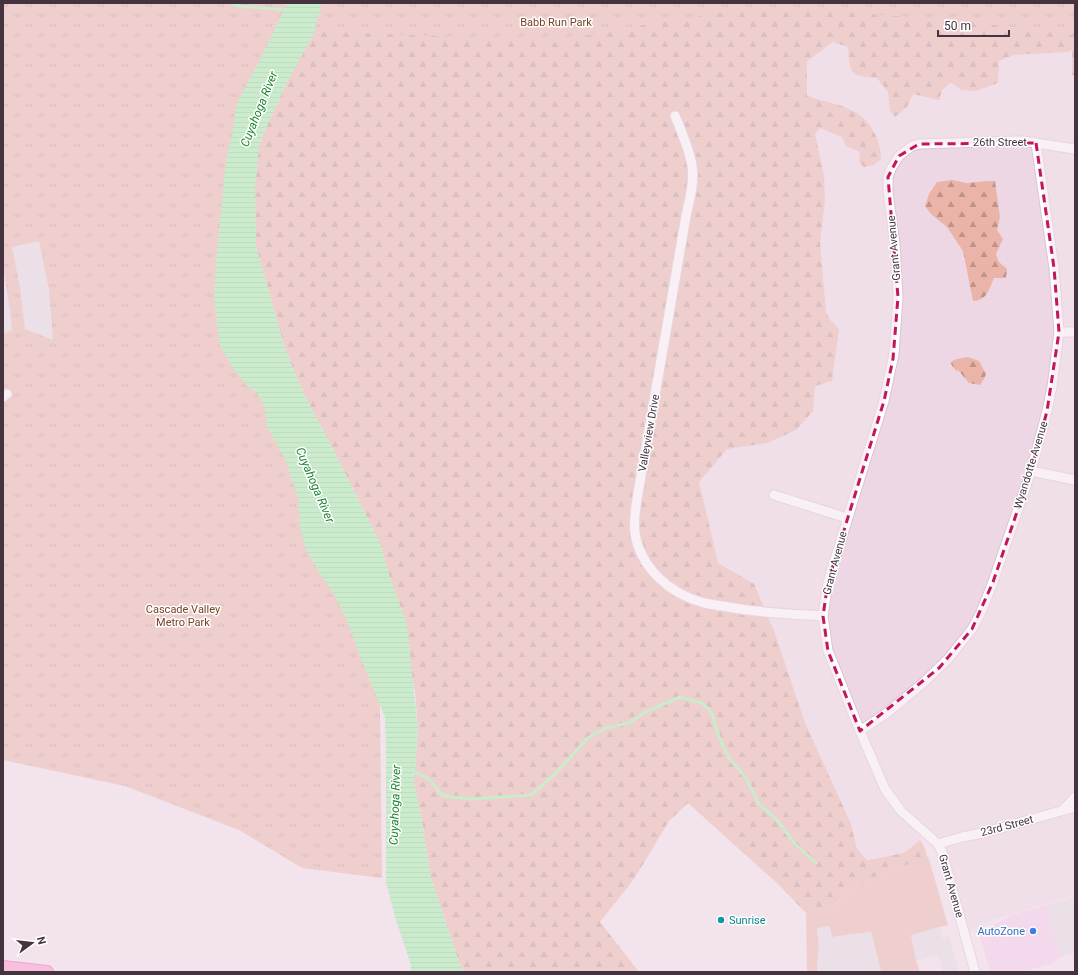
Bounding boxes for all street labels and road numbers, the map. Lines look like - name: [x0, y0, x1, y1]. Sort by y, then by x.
- street label: 26th Street: [973, 136, 1027, 149]
- street label: Grant Avenue: [885, 215, 903, 281]
- street label: Valleyview Drive: [636, 393, 662, 473]
- street label: Wyandotte Avenue: [1011, 419, 1051, 510]
- street label: Grant Avenue: [820, 530, 850, 596]
- street label: 23rd Street: [979, 813, 1035, 839]
- street label: Grant Avenue: [936, 853, 966, 919]

